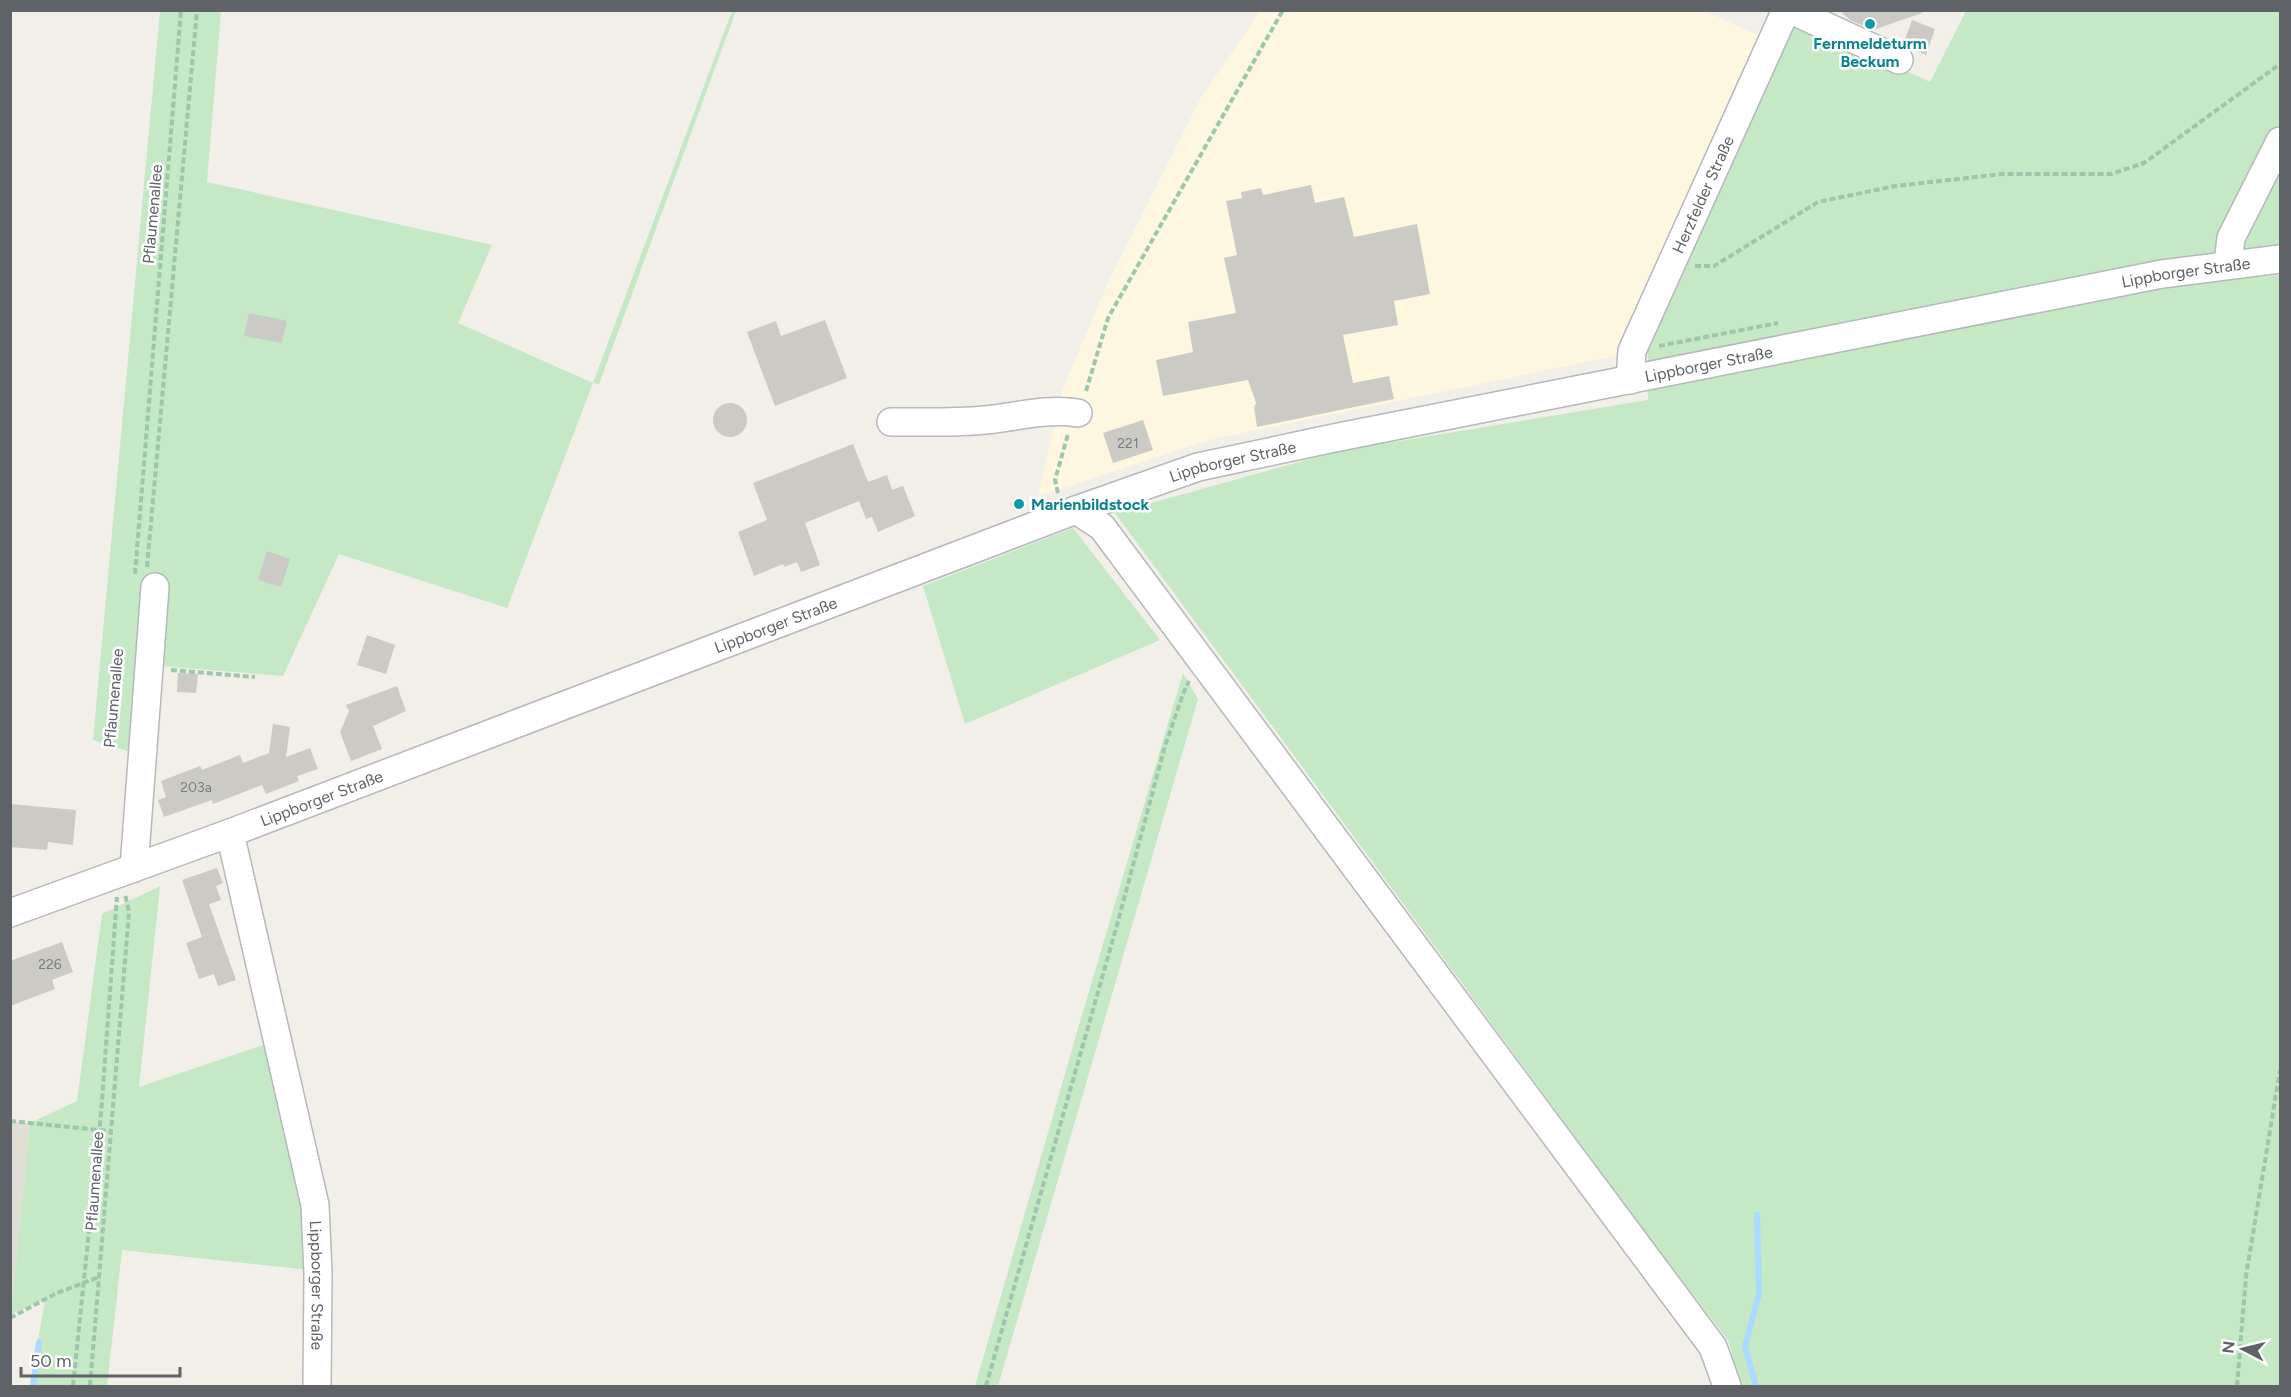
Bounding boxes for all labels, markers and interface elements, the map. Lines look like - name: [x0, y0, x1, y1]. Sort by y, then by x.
- marker: Fernmeldeturm Beckum: [1863, 17, 1877, 31]
- place label: Fernmeldeturm Beckum: [1813, 34, 1927, 71]
- street label: Herzfelder Straße: [1668, 133, 1738, 256]
- street label: Pflaumenallee: [139, 163, 166, 265]
- street label: Lippborger Straße: [2120, 254, 2252, 292]
- street label: Lippborger Straße: [1643, 342, 1775, 386]
- house number: 221: [1117, 435, 1139, 452]
- street label: Lippborger Straße: [1167, 437, 1298, 486]
- place label: Marienbildstock: [1031, 495, 1149, 514]
- marker: Marienbildstock: [1012, 497, 1026, 511]
- street label: Lippborger Straße: [712, 593, 840, 657]
- street label: Pflaumenallee: [100, 647, 127, 749]
- street label: Lippborger Straße: [258, 766, 386, 831]
- house number: 203a: [180, 779, 212, 796]
- house number: 226: [38, 956, 62, 973]
- street label: Pflaumenallee: [82, 1130, 107, 1231]
- street label: Lippborger Straße: [306, 1220, 327, 1351]
- north arrow: [2213, 1319, 2273, 1379]
- scale bar: [21, 1340, 180, 1378]
- text: N: [2218, 1340, 2239, 1355]
- text: 50 m: [30, 1350, 72, 1372]

